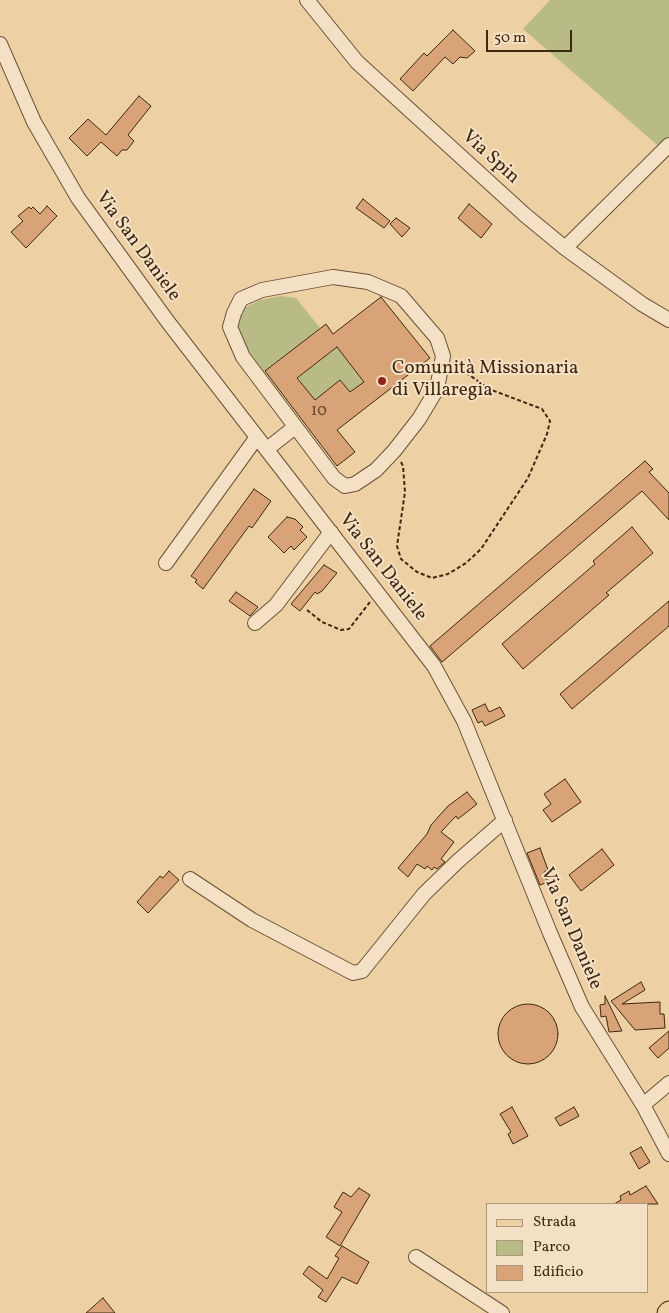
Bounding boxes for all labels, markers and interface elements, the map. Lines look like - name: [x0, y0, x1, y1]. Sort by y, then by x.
- scale bar: [489, 20, 575, 52]
- text: 50 m: [494, 28, 526, 49]
- street label: Via Spin: [457, 126, 523, 190]
- street label: Via San Daniele: [89, 188, 185, 306]
- place label: Comunità Missionaria di Villaregia: [392, 359, 578, 403]
- marker: Comunità Missionaria di Villaregia: [376, 375, 388, 387]
- house number: 10: [311, 402, 327, 422]
- street label: Via San Daniele: [333, 510, 431, 626]
- street label: Via San Daniele: [534, 865, 606, 993]
- legend: [487, 1203, 649, 1293]
- text: Strada: [533, 1212, 576, 1233]
- text: Parco: [533, 1237, 570, 1258]
- text: Edificio: [533, 1262, 584, 1283]

